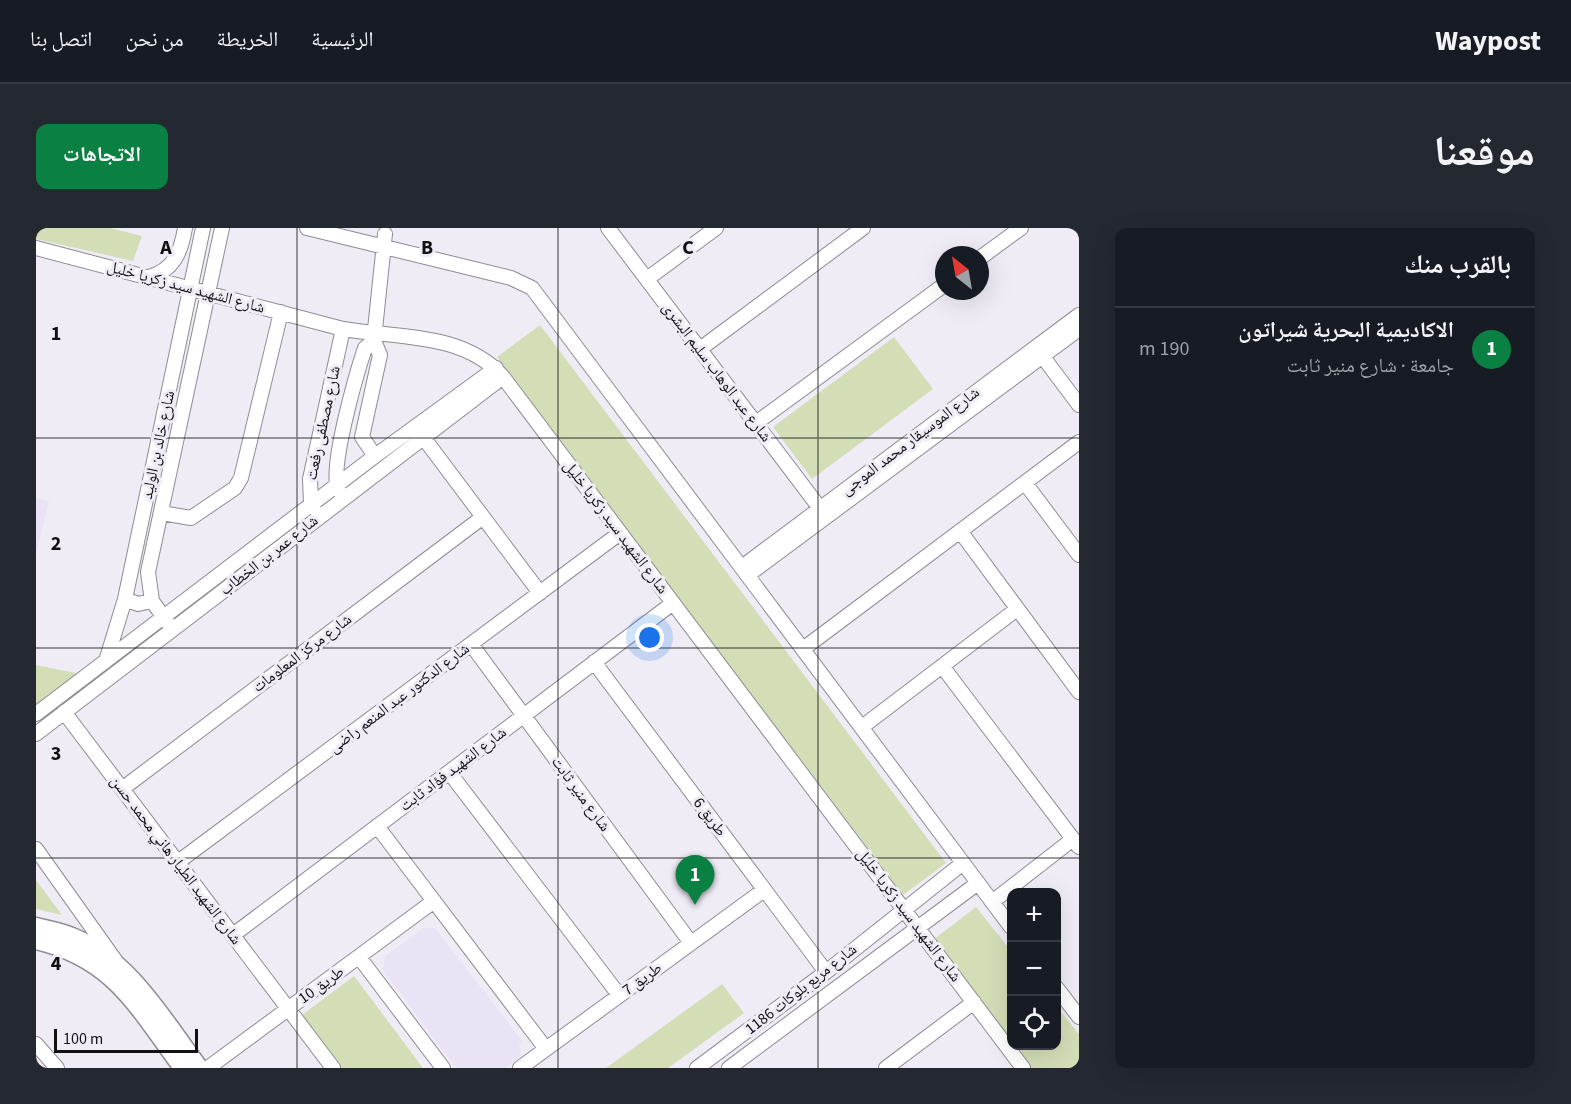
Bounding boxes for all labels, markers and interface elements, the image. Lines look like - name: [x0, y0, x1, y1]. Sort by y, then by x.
- text: Waypost: [1435, 21, 1541, 61]
- text: اتصل بنا: [30, 24, 92, 54]
- text: من نحن: [125, 24, 183, 54]
- text: الخريطة: [216, 24, 278, 54]
- text: الرئيسية: [311, 24, 374, 54]
- text: موقعنا: [1434, 122, 1535, 182]
- button: الاتجاهات: [36, 124, 168, 189]
- text: A: [159, 234, 172, 262]
- text: B: [421, 234, 433, 262]
- text: C: [682, 234, 694, 262]
- north arrow: [935, 246, 989, 300]
- text: بالقرب منك: [1404, 246, 1511, 283]
- street label: شارع الشهيد سيد زكريا خليل: [105, 255, 267, 319]
- street label: شارع عبد الوهاب سليم البشرى: [657, 297, 777, 447]
- text: الاكاديمية البحرية شيراتون: [1238, 314, 1454, 346]
- text: 1: [51, 320, 61, 348]
- text: 190 m: [1139, 335, 1189, 363]
- text: 1: [1486, 335, 1497, 363]
- text: جامعة · شارع منير ثابت: [1287, 352, 1454, 380]
- street label: شارع مصطفى رفعت: [300, 364, 346, 482]
- street label: شارع الموسيقار محمد الموجى: [836, 381, 984, 501]
- street label: شارع خالد بن الوليد: [136, 389, 180, 501]
- street label: شارع الشهيد سيد زكريا خليل: [558, 456, 674, 598]
- street label: شارع عمر بن الخطاب: [215, 510, 323, 600]
- text: 2: [51, 530, 61, 558]
- street label: شارع مركز المعلومات: [248, 608, 356, 698]
- your location: [635, 623, 664, 652]
- street label: شارع الدكتور عبد المنعم راضى: [324, 638, 474, 758]
- street label: شارع الشهيد فؤاد ثابت: [395, 721, 511, 817]
- text: 3: [51, 740, 61, 768]
- street label: شارع منير ثابت: [546, 752, 616, 836]
- street label: شارع الشهيد الطيار هاني محمد حسن: [104, 771, 247, 950]
- street label: طريق 6: [688, 793, 732, 841]
- street label: شارع الشهيد سيد زكريا خليل: [851, 844, 967, 986]
- pin: 1: [676, 856, 714, 905]
- map controls: [1007, 888, 1061, 1050]
- button: +: [1007, 888, 1061, 942]
- street label: شارع مربع بلوكات 1186: [740, 938, 862, 1040]
- button: −: [1007, 942, 1061, 996]
- text: 4: [51, 950, 62, 978]
- street label: طريق 7: [618, 957, 666, 1001]
- street label: طريق 10: [294, 961, 348, 1009]
- button: locate: [1007, 996, 1061, 1050]
- scale bar: [54, 1026, 198, 1054]
- text: 100 m: [63, 1028, 103, 1050]

